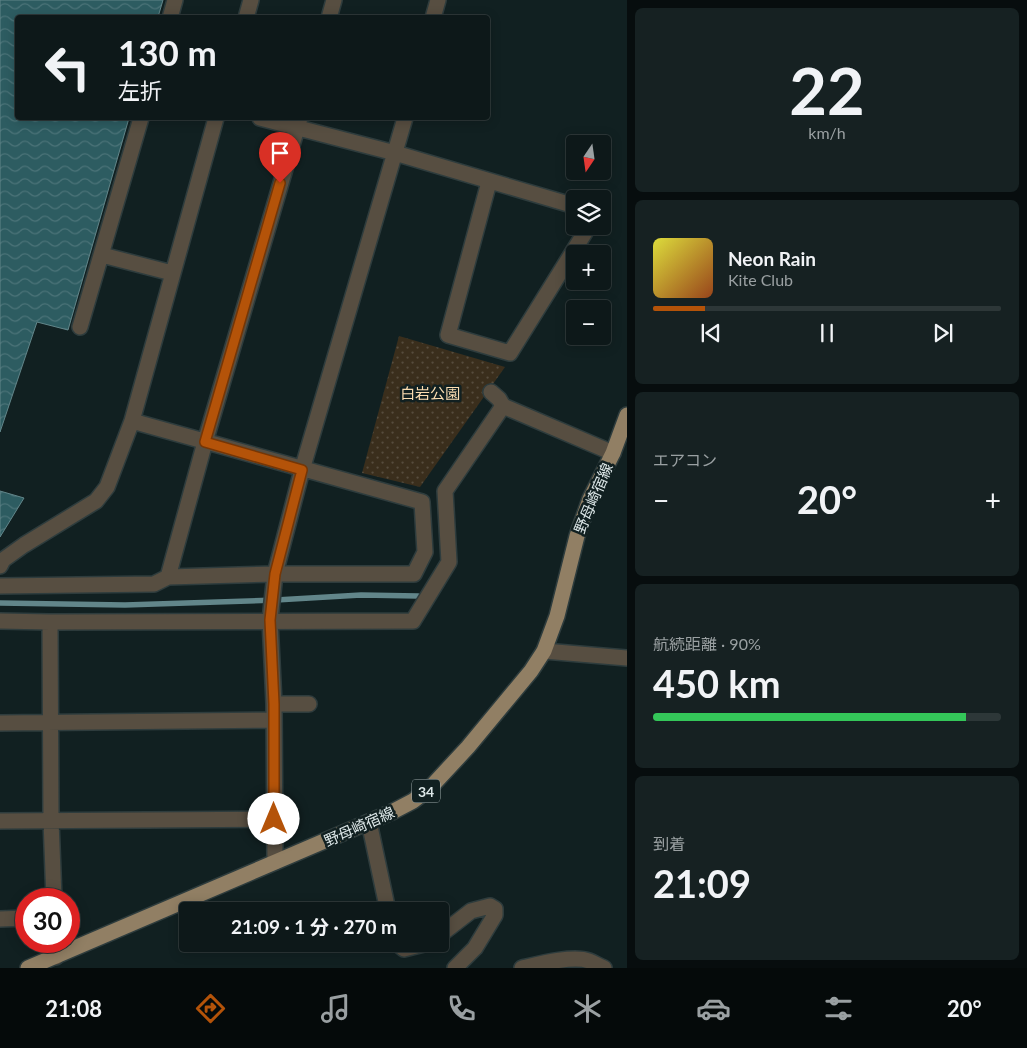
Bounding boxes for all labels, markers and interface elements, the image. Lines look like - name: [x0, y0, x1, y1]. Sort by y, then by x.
- text: 130 m: [118, 31, 217, 73]
- icon: left: [35, 35, 100, 100]
- text: 22: [789, 51, 865, 129]
- text: 左折: [118, 77, 162, 104]
- text: km/h: [808, 123, 846, 142]
- pin: [259, 132, 301, 183]
- north arrow: [566, 135, 611, 180]
- map controls: [566, 135, 611, 345]
- icon: arrive: [266, 139, 294, 167]
- button: layers: [566, 190, 611, 235]
- button: +: [566, 245, 611, 290]
- text: Neon Rain: [728, 247, 816, 270]
- text: Kite Club: [728, 270, 793, 289]
- button: −: [566, 300, 611, 345]
- icon: previous: [697, 319, 725, 347]
- icon: pause: [813, 319, 841, 347]
- icon: next: [929, 319, 957, 347]
- park label: 白岩公園: [400, 384, 460, 402]
- text: エアコン: [653, 450, 717, 469]
- street label: 野母崎宿線: [570, 460, 616, 536]
- text: 20°: [797, 476, 857, 522]
- text: −: [653, 483, 669, 517]
- text: +: [985, 483, 1001, 517]
- text: 航続距離 · 90%: [653, 634, 761, 653]
- text: 450 km: [653, 660, 781, 706]
- road number: 34: [412, 779, 440, 802]
- position arrow: [247, 792, 299, 844]
- street label: 野母崎宿線: [321, 803, 397, 849]
- text: 到着: [653, 834, 685, 853]
- text: 21:09: [653, 860, 751, 906]
- speed limit sign: 30: [15, 888, 80, 953]
- text: 21:09 · 1 分 · 270 m: [231, 915, 397, 938]
- icon: directions: [193, 991, 228, 1026]
- icon: music: [318, 991, 353, 1026]
- icon: phone: [444, 991, 479, 1026]
- icon: climate: [570, 991, 605, 1026]
- icon: car: [696, 991, 731, 1026]
- icon: filters: [821, 991, 856, 1026]
- text: 21:08: [45, 995, 102, 1022]
- text: 20°: [947, 995, 982, 1022]

